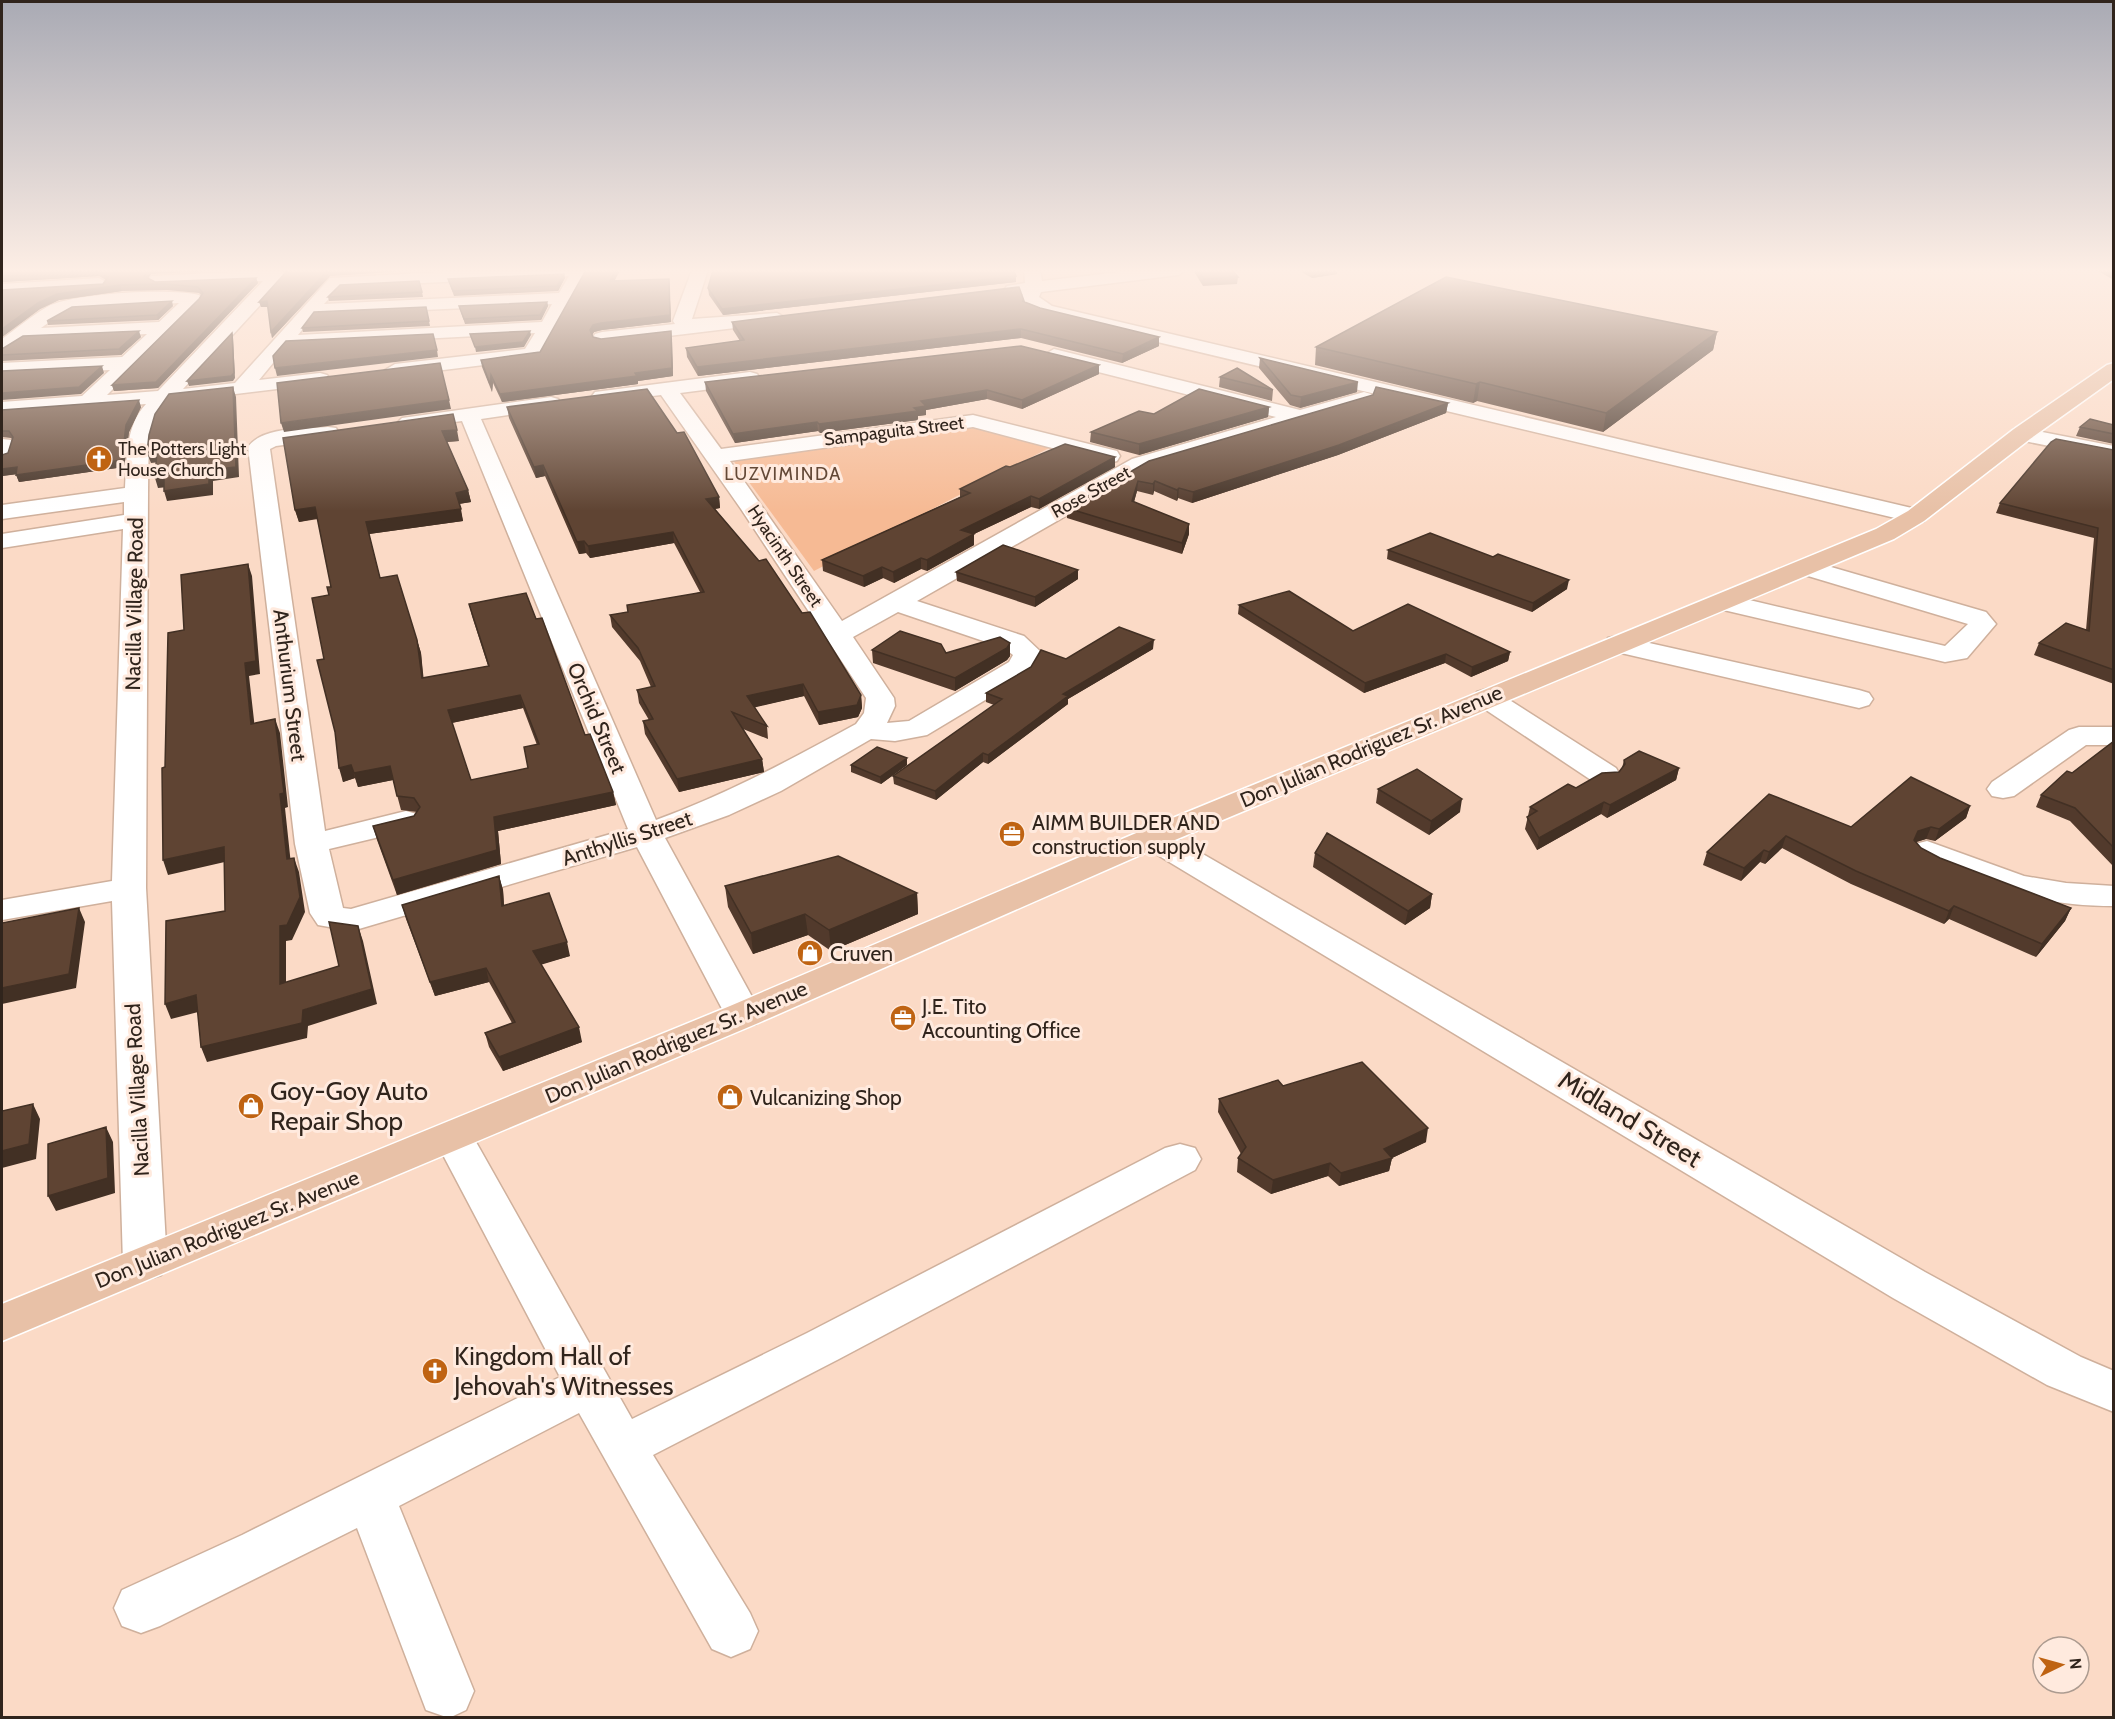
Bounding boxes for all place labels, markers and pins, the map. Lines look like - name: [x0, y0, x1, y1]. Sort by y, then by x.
- place label: The Potters Light House Church: [118, 438, 246, 481]
- church icon: The Potters Light House Church: [84, 444, 114, 474]
- place label: AIMM BUILDER AND construction supply: [1032, 810, 1220, 859]
- office icon: AIMM BUILDER AND construction supply: [997, 819, 1027, 849]
- shop icon: Cruven: [795, 938, 825, 968]
- place label: Cruven: [830, 941, 893, 966]
- place label: J.E. Tito Accounting Office: [921, 994, 1081, 1043]
- office icon: J.E. Tito Accounting Office: [888, 1003, 918, 1033]
- place label: Goy-Goy Auto Repair Shop: [270, 1075, 428, 1137]
- shop icon: Vulcanizing Shop: [715, 1082, 745, 1112]
- place label: Vulcanizing Shop: [750, 1085, 902, 1110]
- shop icon: Goy-Goy Auto Repair Shop: [236, 1091, 266, 1121]
- place label: Kingdom Hall of Jehovah's Witnesses: [453, 1340, 674, 1402]
- church icon: Kingdom Hall of Jehovah's Witnesses: [420, 1356, 450, 1386]

